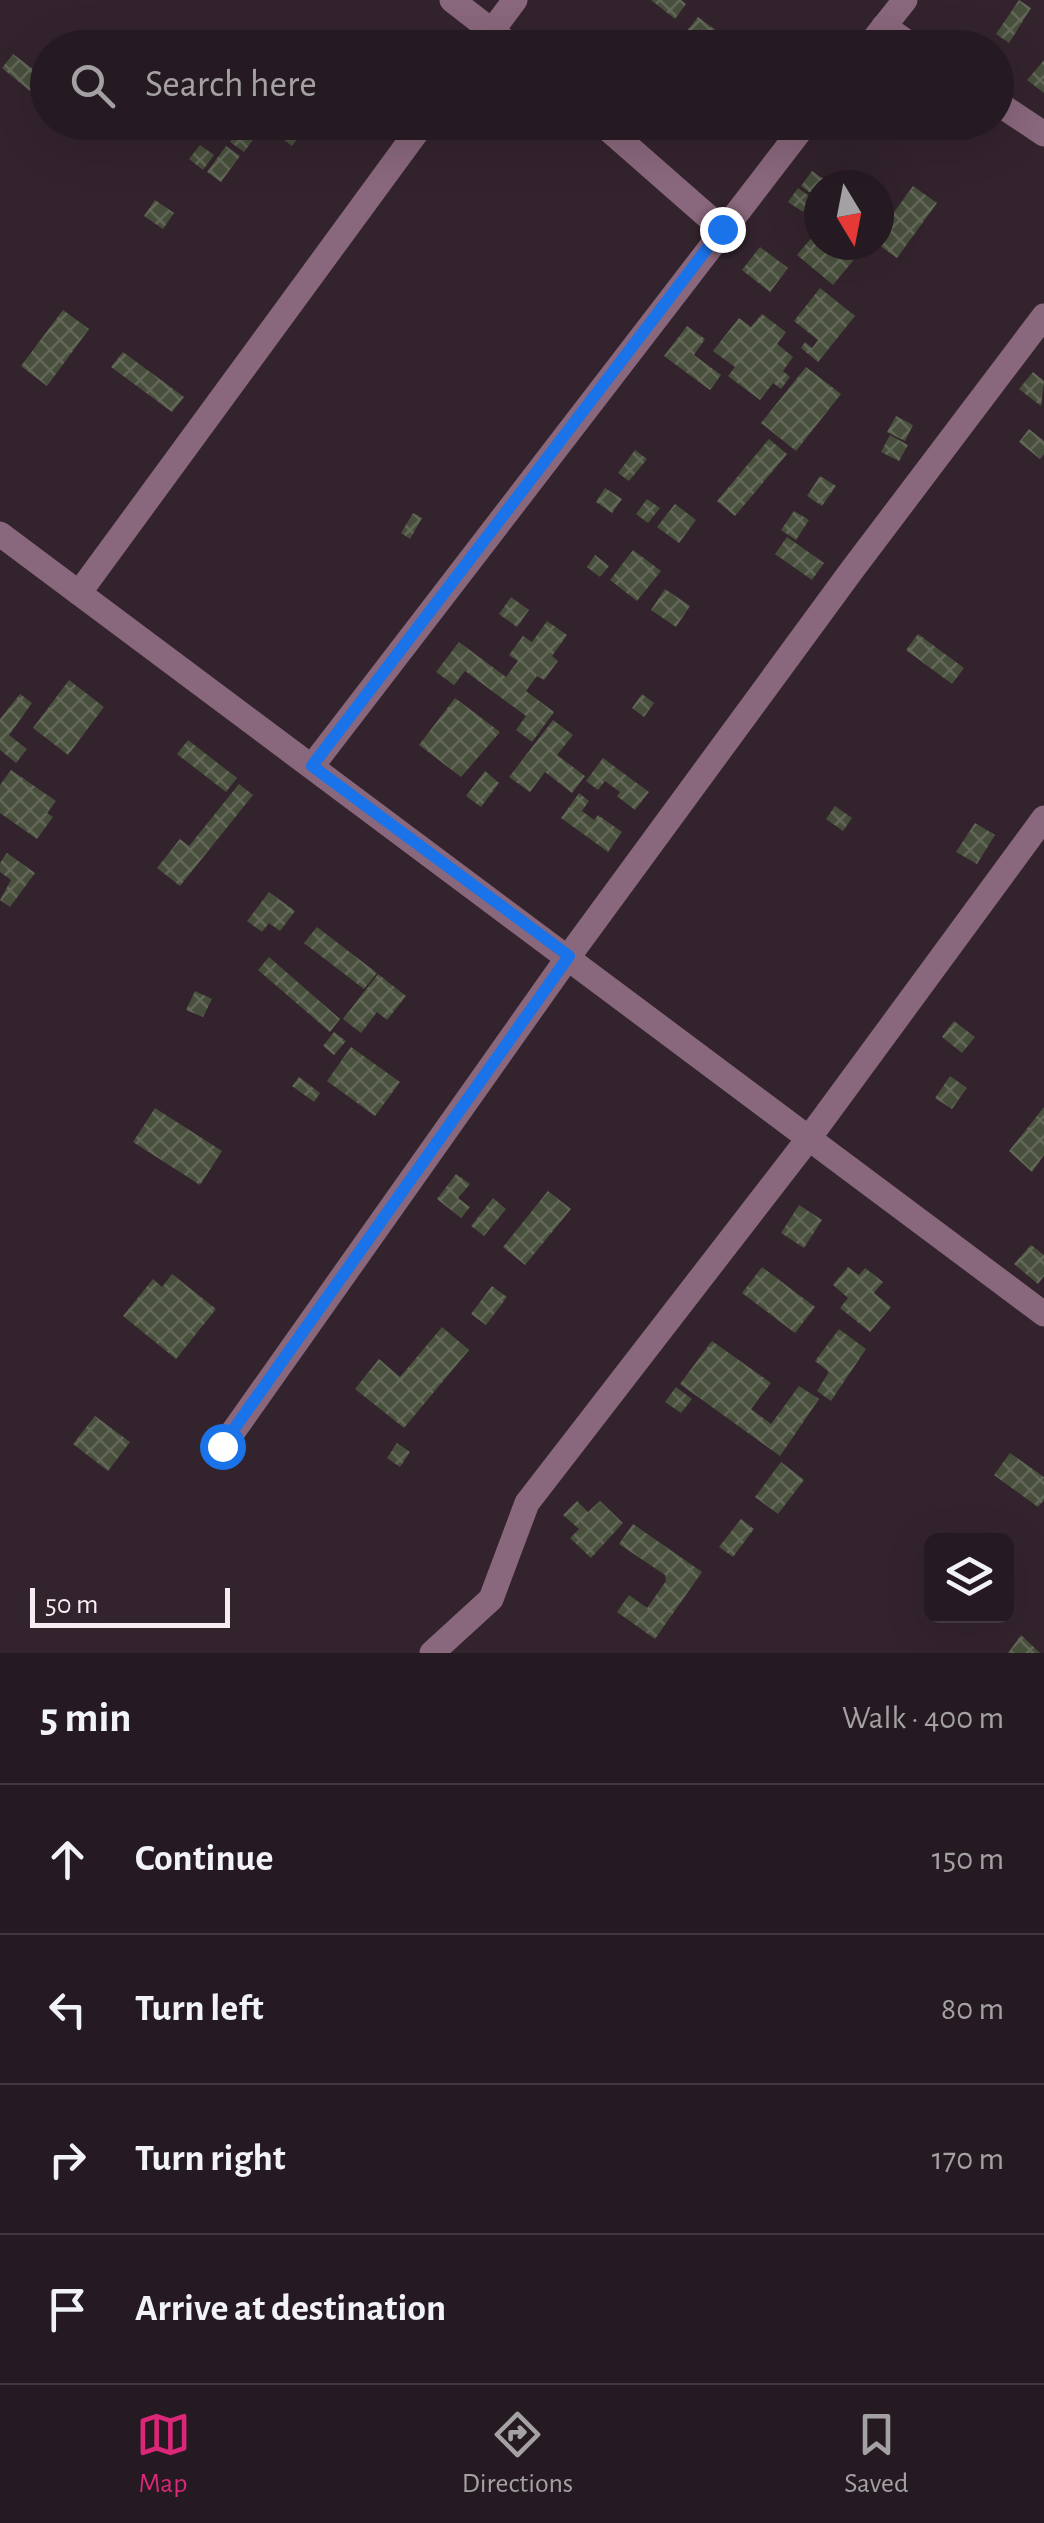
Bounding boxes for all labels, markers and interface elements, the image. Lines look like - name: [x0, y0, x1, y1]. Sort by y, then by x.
- search box: [30, 30, 1014, 140]
- icon: search: [65, 58, 120, 113]
- text: Search here: [145, 66, 317, 104]
- north arrow: [804, 170, 894, 260]
- route end: [700, 207, 746, 253]
- route start: [200, 1424, 246, 1470]
- map controls: [924, 1533, 1014, 1623]
- button: layers: [924, 1533, 1014, 1623]
- scale bar: [30, 1583, 230, 1628]
- text: 50 m: [45, 1591, 99, 1619]
- text: 5 min: [40, 1697, 132, 1739]
- text: Walk · 400 m: [842, 1702, 1004, 1734]
- icon: ahead: [40, 1832, 95, 1887]
- text: Continue: [135, 1840, 273, 1878]
- text: 150 m: [932, 1843, 1004, 1875]
- icon: left: [40, 1982, 95, 2037]
- text: Turn left: [135, 1990, 263, 2028]
- text: 80 m: [941, 1993, 1004, 2025]
- icon: right: [40, 2132, 95, 2187]
- text: Turn right: [135, 2140, 285, 2178]
- text: 170 m: [932, 2143, 1004, 2175]
- icon: arrive: [40, 2282, 95, 2337]
- text: Arrive at destination: [135, 2290, 446, 2328]
- tab: Map: [136, 2407, 191, 2501]
- tab: Directions: [462, 2407, 573, 2501]
- tab: Saved: [844, 2407, 908, 2501]

